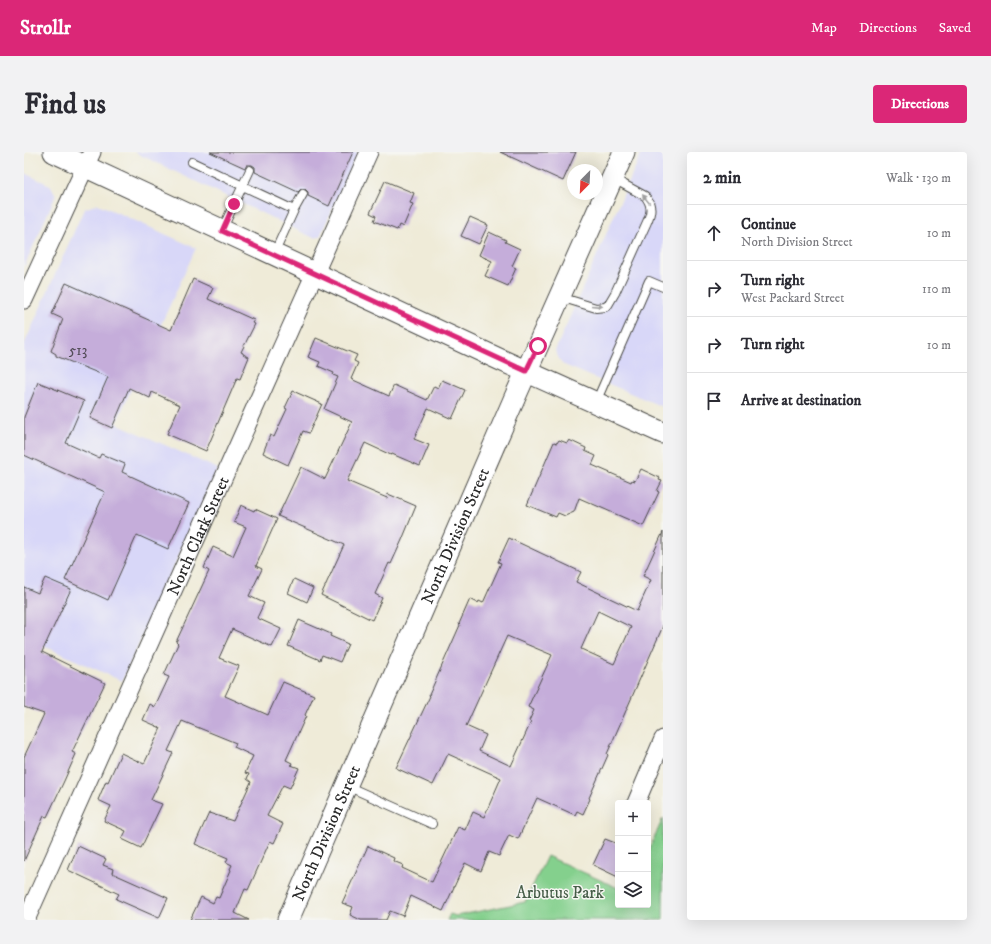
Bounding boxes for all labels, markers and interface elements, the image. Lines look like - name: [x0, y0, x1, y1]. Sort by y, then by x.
- text: Strollr: [20, 17, 71, 40]
- text: Map: [811, 19, 837, 37]
- text: Directions: [859, 19, 917, 37]
- text: Saved: [939, 19, 971, 37]
- button: Directions: [873, 85, 967, 123]
- text: Find us: [24, 87, 106, 122]
- north arrow: [567, 164, 603, 200]
- text: 2 min: [703, 167, 741, 189]
- text: Walk · 130 m: [886, 170, 951, 186]
- one-way arrow: [641, 193, 650, 204]
- route end: [225, 195, 243, 213]
- text: Continue: [741, 215, 796, 234]
- icon: ahead: [703, 222, 725, 244]
- text: 10 m: [927, 225, 951, 241]
- text: North Division Street: [741, 234, 853, 250]
- text: Turn right: [741, 271, 804, 290]
- icon: right: [703, 278, 725, 300]
- text: 110 m: [922, 281, 951, 297]
- text: West Packard Street: [741, 290, 844, 306]
- one-way arrow: [590, 303, 603, 310]
- icon: right: [703, 334, 725, 356]
- text: Turn right: [741, 335, 804, 354]
- route start: [529, 337, 547, 355]
- text: 10 m: [927, 337, 951, 353]
- house number: 513: [69, 341, 87, 360]
- icon: arrive: [703, 390, 725, 412]
- text: Arrive at destination: [741, 391, 861, 410]
- street label: North Division Street: [417, 464, 495, 608]
- street label: North Clark Street: [162, 472, 235, 599]
- street label: North Division Street: [288, 761, 366, 905]
- map controls: [615, 800, 651, 908]
- button: +: [615, 800, 651, 836]
- button: −: [615, 836, 651, 872]
- button: layers: [615, 872, 651, 908]
- park label: Arbutus Park: [516, 882, 605, 904]

